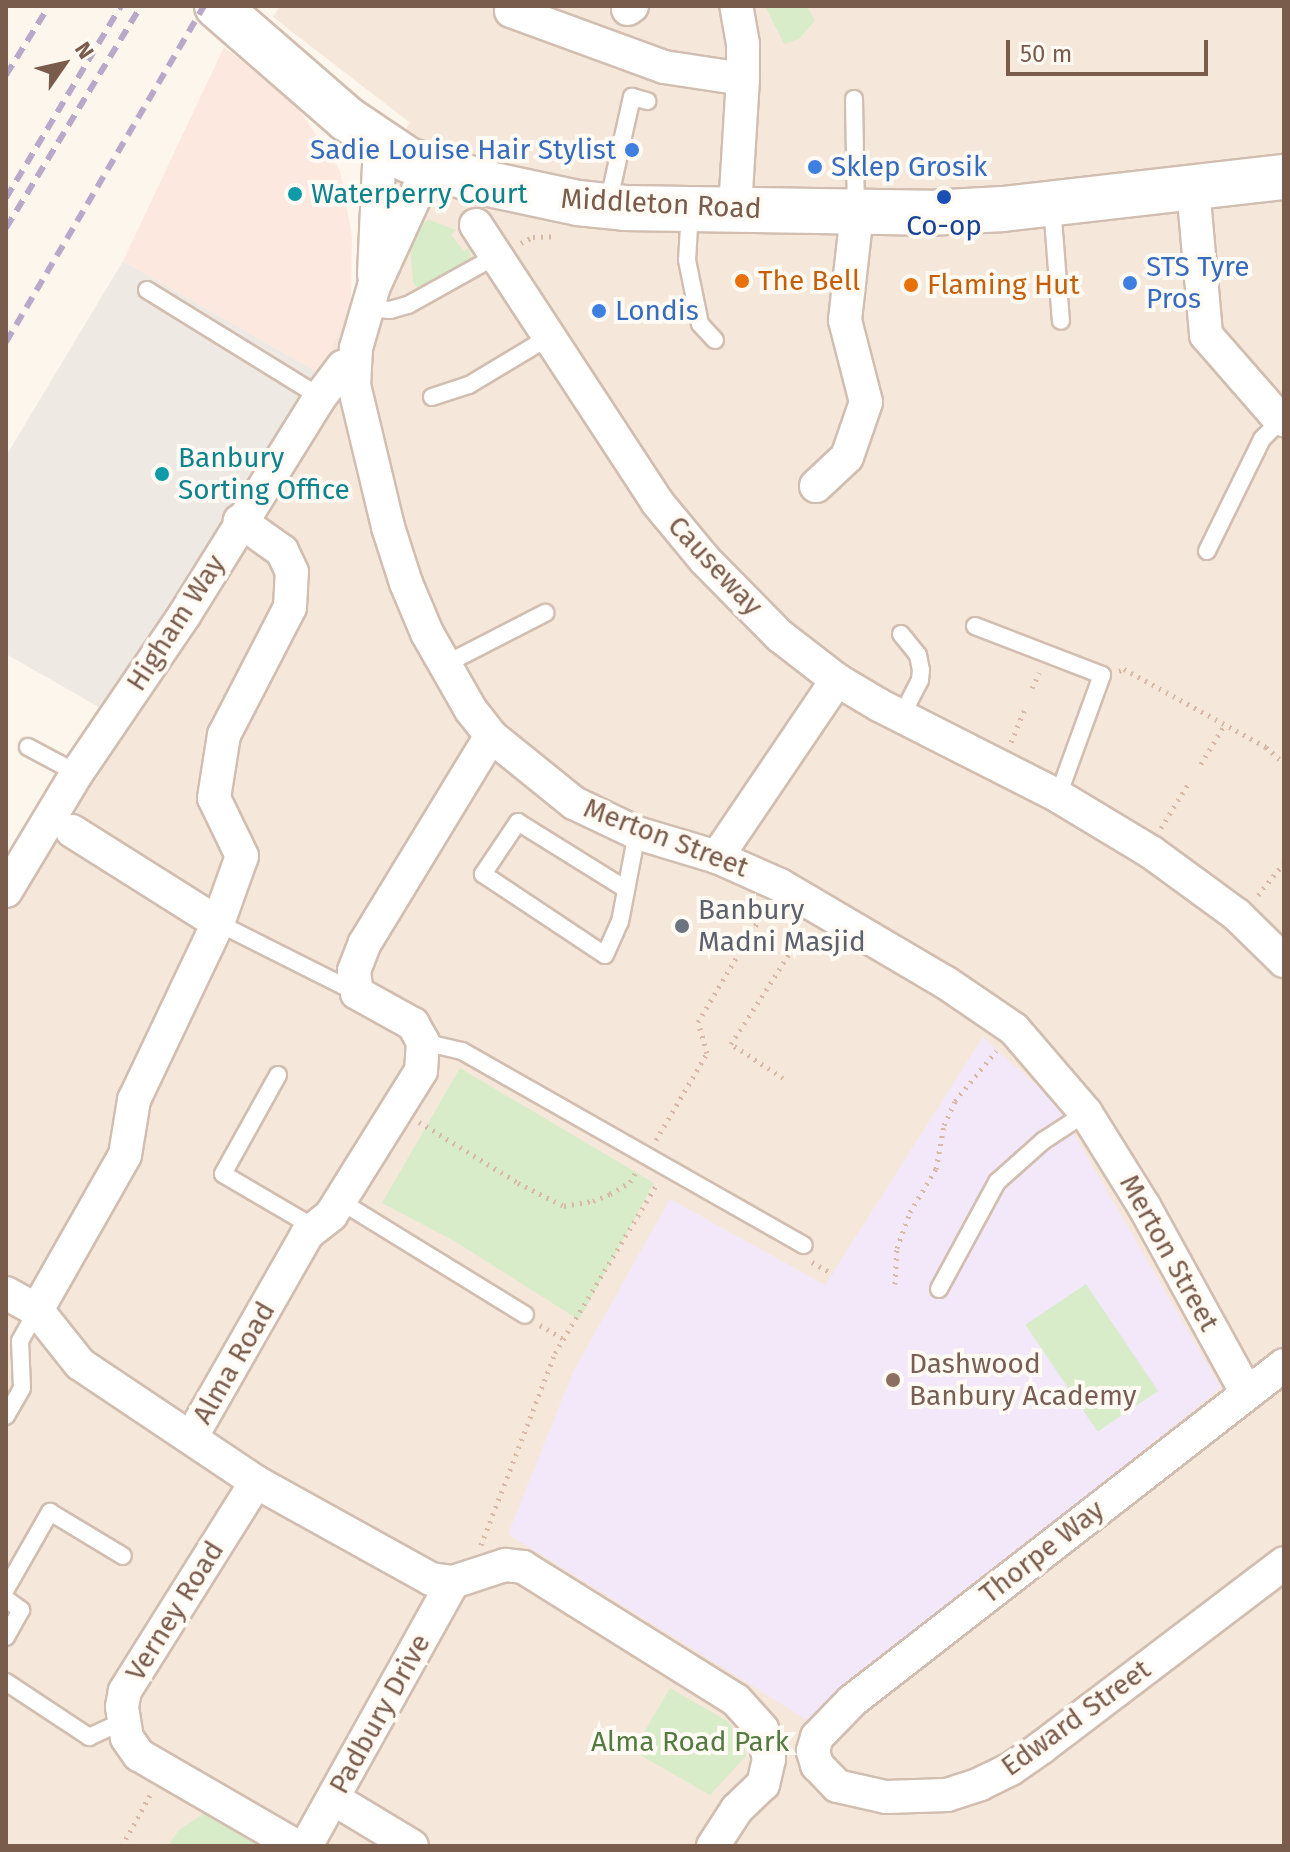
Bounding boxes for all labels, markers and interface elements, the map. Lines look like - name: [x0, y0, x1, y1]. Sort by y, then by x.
- north arrow: [24, 24, 104, 104]
- scale bar: [1010, 24, 1212, 74]
- text: N: [69, 37, 100, 64]
- text: 50 m: [1020, 40, 1072, 68]
- place label: Sadie Louise Hair Stylist: [310, 133, 616, 167]
- marker: Sadie Louise Hair Stylist: [623, 141, 641, 159]
- place label: Sklep Grosik: [831, 150, 987, 184]
- marker: Sklep Grosik: [806, 158, 824, 176]
- place label: Waterperry Court: [311, 177, 528, 211]
- street label: Middleton Road: [560, 182, 762, 226]
- marker: Waterperry Court: [286, 185, 304, 203]
- marker: Co-op: [935, 188, 953, 206]
- place label: Co-op: [906, 209, 982, 243]
- place label: STS Tyre Pros: [1146, 250, 1250, 316]
- place label: The Bell: [758, 264, 860, 298]
- place label: Flaming Hut: [927, 268, 1079, 302]
- marker: The Bell: [733, 272, 751, 290]
- marker: STS Tyre Pros: [1121, 274, 1139, 292]
- marker: Flaming Hut: [902, 276, 920, 294]
- place label: Londis: [615, 294, 699, 328]
- marker: Londis: [590, 302, 608, 320]
- place label: Banbury Sorting Office: [178, 441, 350, 507]
- marker: Banbury Sorting Office: [153, 465, 171, 483]
- street label: Causeway: [661, 509, 769, 623]
- street label: Higham Way: [120, 549, 232, 697]
- street label: Merton Street: [579, 791, 753, 885]
- place label: Banbury Madni Masjid: [698, 893, 866, 959]
- marker: Banbury Madni Masjid: [673, 917, 691, 935]
- street label: Merton Street: [1112, 1169, 1226, 1337]
- street label: Alma Road: [186, 1296, 282, 1430]
- place label: Dashwood Banbury Academy: [909, 1347, 1137, 1413]
- marker: Dashwood Banbury Academy: [884, 1371, 902, 1389]
- street label: Thorpe Way: [973, 1493, 1111, 1611]
- street label: Verney Road: [119, 1535, 231, 1687]
- street label: Padbury Drive: [322, 1628, 438, 1800]
- street label: Edward Street: [995, 1653, 1157, 1783]
- park label: Alma Road Park: [591, 1725, 789, 1759]

